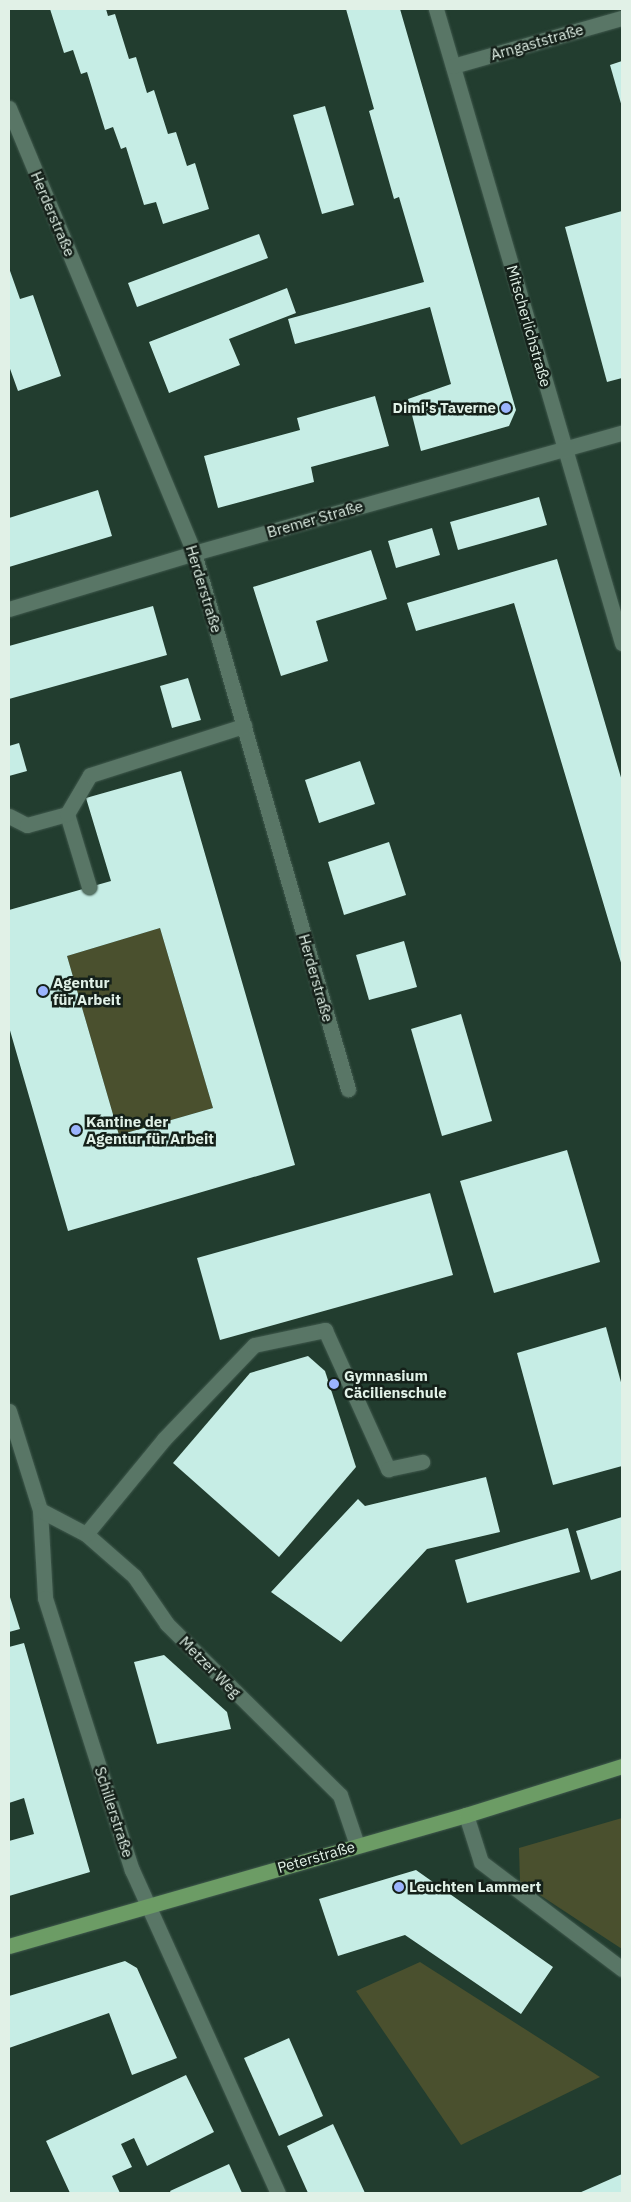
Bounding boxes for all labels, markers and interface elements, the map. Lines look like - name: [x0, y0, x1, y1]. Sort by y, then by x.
- street label: Arngaststraße: [489, 20, 585, 64]
- street label: Herderstraße: [27, 169, 79, 259]
- street label: Mitscherlichstraße: [503, 263, 555, 389]
- place label: Dimi's Taverne: [393, 399, 496, 417]
- marker: Dimi's Taverne: [500, 402, 512, 414]
- street label: Bremer Straße: [265, 497, 365, 541]
- street label: Herderstraße: [182, 543, 226, 635]
- street label: Herderstraße: [295, 932, 337, 1024]
- place label: Agentur für Arbeit: [53, 973, 121, 1008]
- marker: Agentur für Arbeit: [37, 985, 49, 997]
- place label: Kantine der Agentur für Arbeit: [86, 1112, 214, 1147]
- marker: Kantine der Agentur für Arbeit: [70, 1124, 82, 1136]
- place label: Gymnasium Cäcilienschule: [344, 1366, 447, 1401]
- marker: Gymnasium Cäcilienschule: [328, 1378, 340, 1390]
- street label: Metzer Weg: [176, 1633, 244, 1701]
- street label: Schillerstraße: [91, 1764, 137, 1860]
- street label: Peterstraße: [275, 1837, 357, 1877]
- place label: Leuchten Lammert: [409, 1878, 541, 1896]
- marker: Leuchten Lammert: [393, 1881, 405, 1893]

